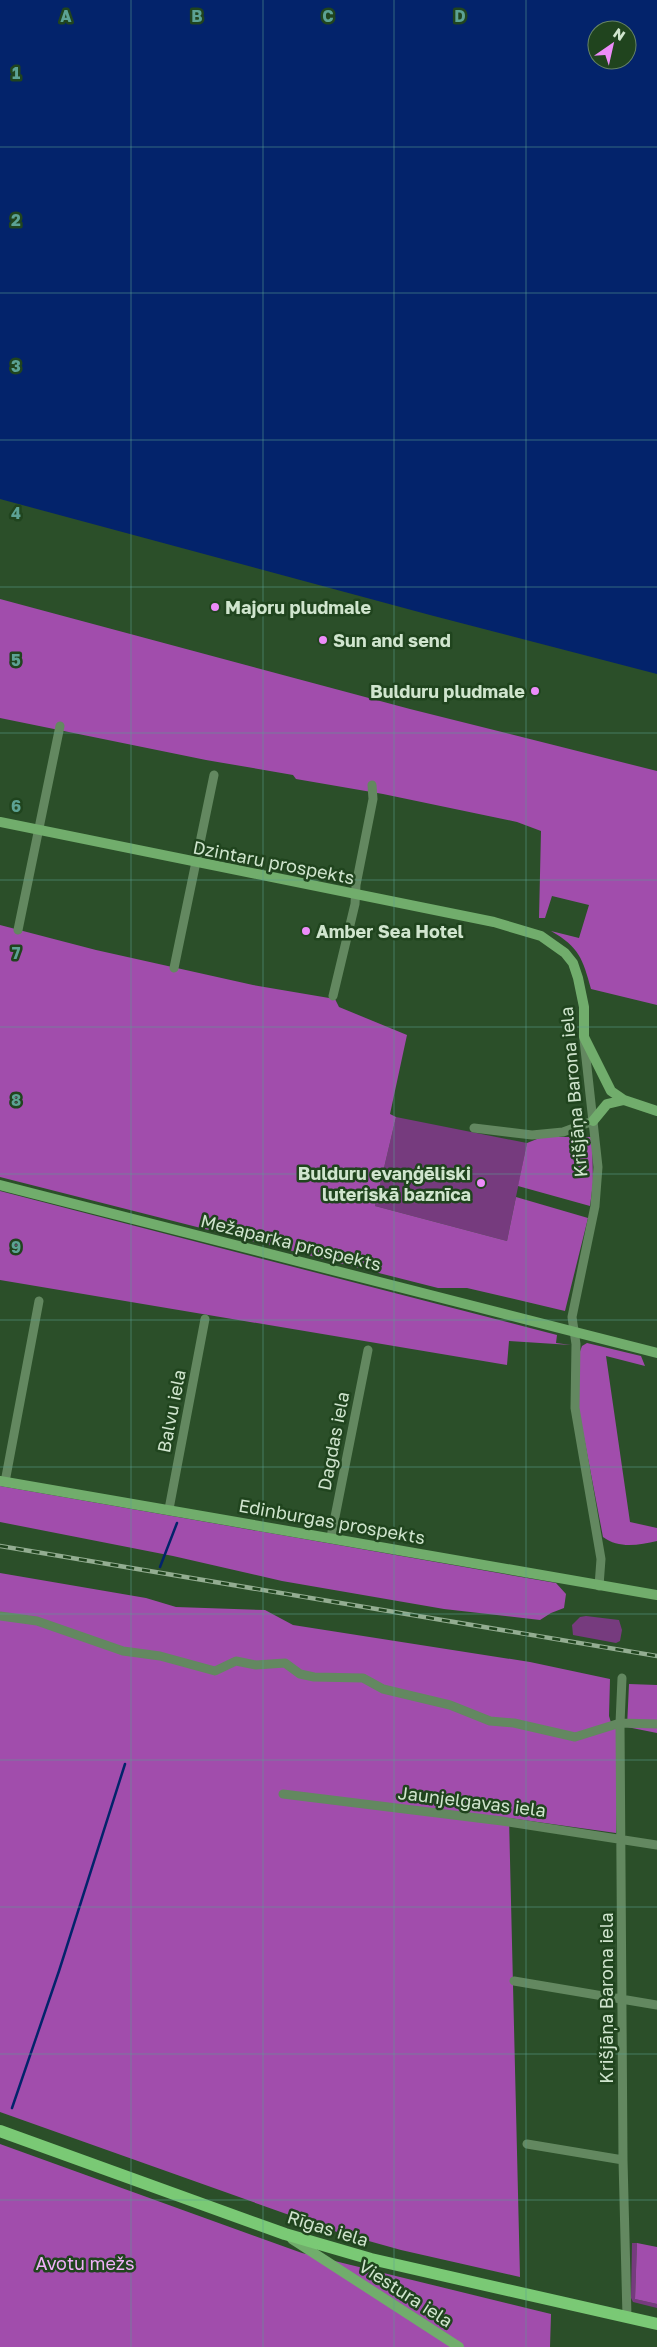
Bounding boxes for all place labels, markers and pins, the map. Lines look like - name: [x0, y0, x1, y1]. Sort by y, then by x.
- place label: Majoru pludmale: [225, 596, 371, 618]
- marker: Majoru pludmale: [209, 601, 221, 613]
- place label: Sun and send: [333, 629, 451, 651]
- marker: Sun and send: [317, 634, 329, 646]
- place label: Bulduru pludmale: [370, 680, 525, 702]
- marker: Bulduru pludmale: [529, 685, 541, 697]
- place label: Amber Sea Hotel: [316, 920, 464, 942]
- marker: Amber Sea Hotel: [300, 925, 312, 937]
- place label: Bulduru evaņģēliski luteriskā baznīca: [298, 1162, 471, 1205]
- marker: Bulduru evaņģēliski luteriskā baznīca: [475, 1177, 487, 1189]

